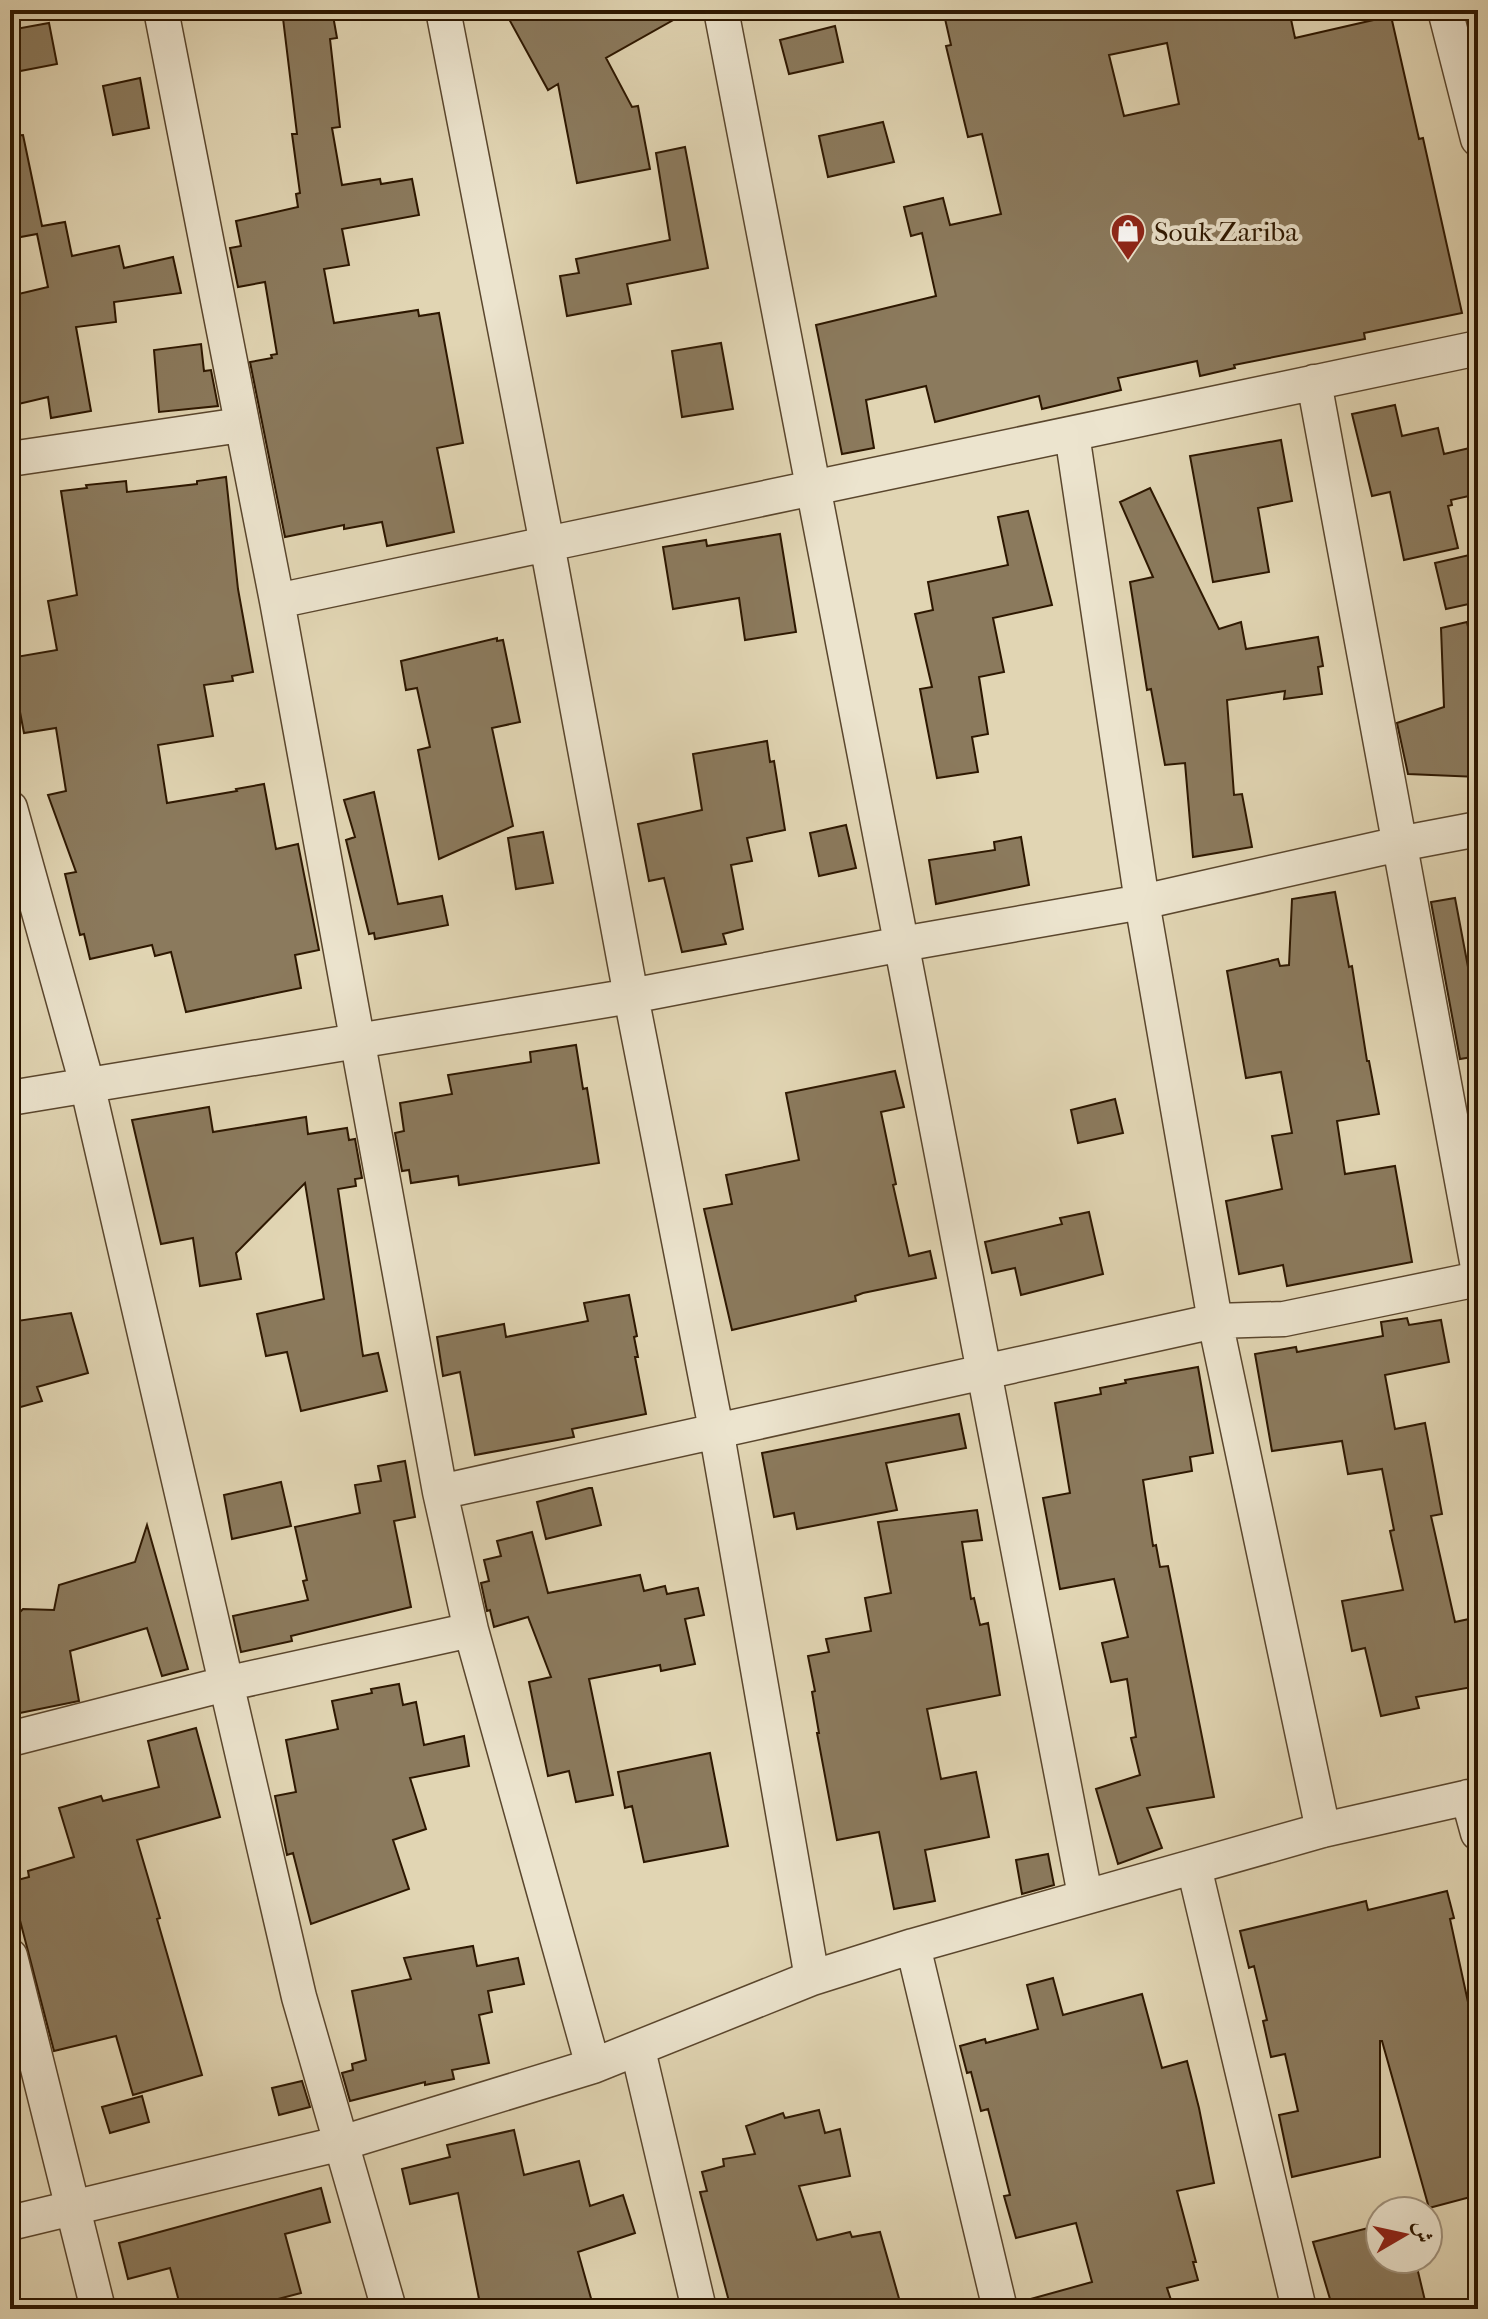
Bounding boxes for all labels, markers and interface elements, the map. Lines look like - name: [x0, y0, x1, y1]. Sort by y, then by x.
- shop icon: Souk Zariba: [1109, 212, 1147, 262]
- place label: Souk Zariba: [1154, 215, 1299, 248]
- north arrow: [1364, 2195, 1444, 2275]
- text: ش: [1408, 2219, 1437, 2245]

